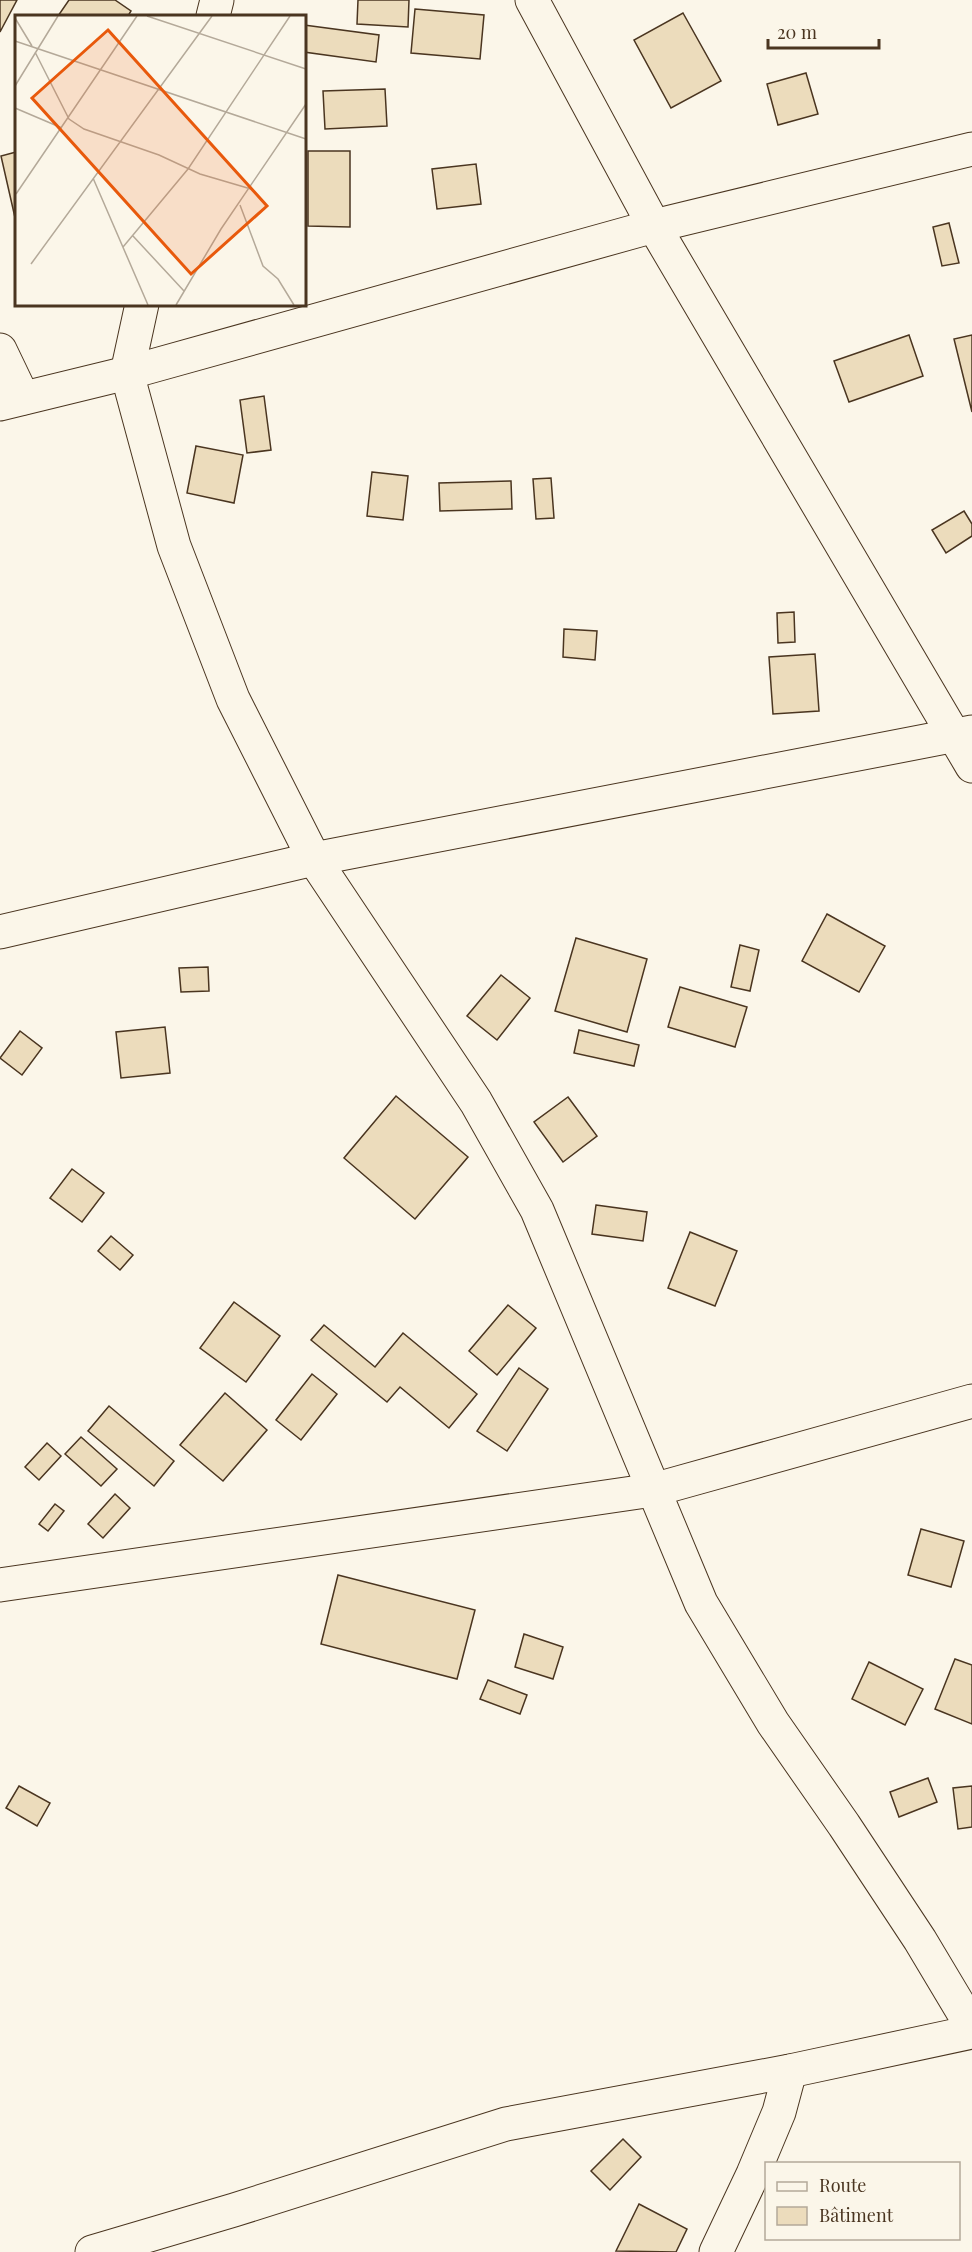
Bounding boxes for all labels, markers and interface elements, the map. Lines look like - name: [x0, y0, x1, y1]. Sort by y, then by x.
- scale bar: [768, 12, 879, 50]
- inset map: [15, 15, 306, 306]
- text: 20 m: [777, 20, 817, 44]
- legend: [765, 2162, 960, 2240]
- text: Route: [819, 2173, 866, 2197]
- text: Bâtiment: [819, 2203, 894, 2227]

